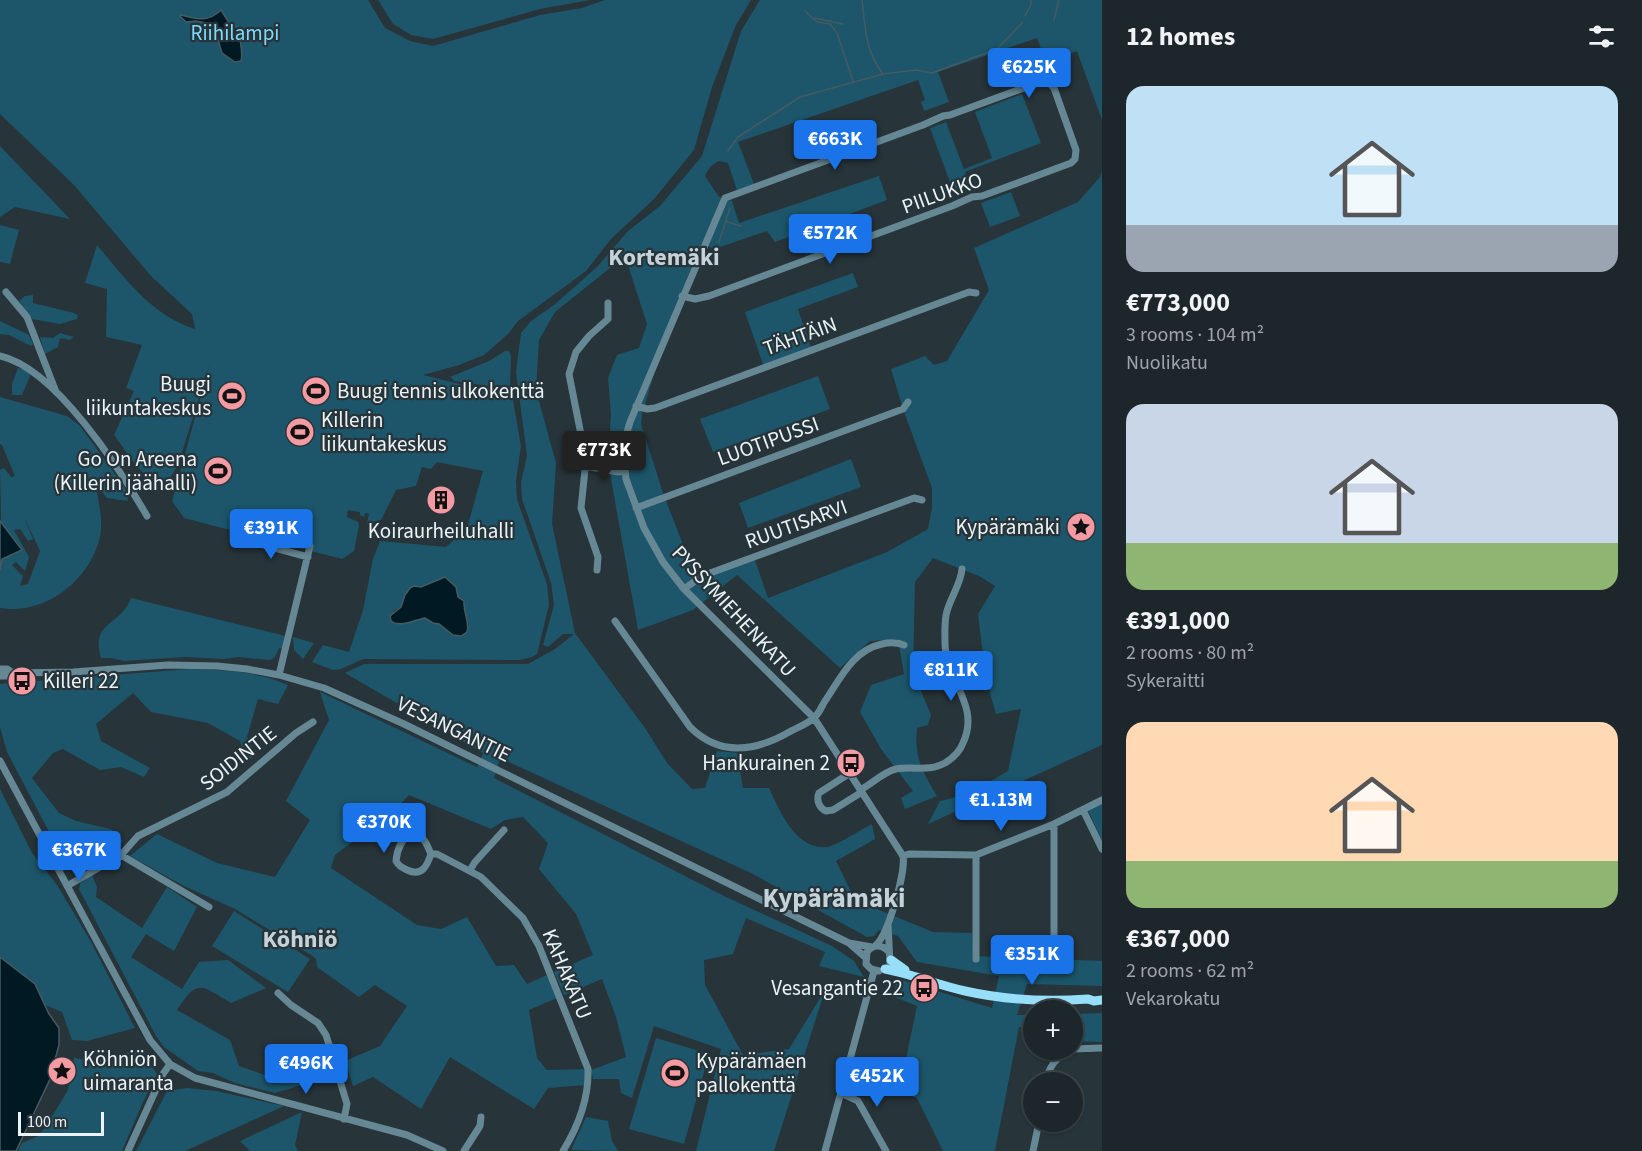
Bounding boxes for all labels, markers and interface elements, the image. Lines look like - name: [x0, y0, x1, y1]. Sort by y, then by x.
- park label: Riihilampi: [190, 18, 280, 48]
- text: 12 homes: [1126, 18, 1235, 55]
- icon: filters: [1585, 20, 1618, 53]
- pin: €625K: [987, 48, 1071, 99]
- text: €625K: [1002, 53, 1056, 81]
- pin: €663K: [793, 120, 877, 171]
- text: €663K: [808, 125, 862, 153]
- icon: home: [1318, 125, 1426, 233]
- street label: PIILUKKO: [897, 165, 987, 221]
- pin: €572K: [788, 214, 872, 265]
- text: €572K: [803, 219, 857, 247]
- district label: Kortemäki: [608, 240, 720, 275]
- text: €773,000: [1126, 284, 1230, 321]
- street label: TÄHTÄIN: [759, 309, 841, 363]
- text: 3 rooms · 104 m²: [1126, 321, 1264, 349]
- text: Nuolikatu: [1126, 349, 1208, 377]
- place label: Buugi liikuntakeskus: [85, 369, 211, 423]
- sports icon: Buugi tennis ulkokenttä: [300, 375, 332, 407]
- place label: Buugi tennis ulkokenttä: [337, 376, 545, 406]
- sports icon: Buugi liikuntakeskus: [216, 380, 248, 412]
- place label: Killerin liikuntakeskus: [321, 405, 447, 459]
- street label: LUOTIPUSSI: [713, 409, 823, 473]
- sports icon: Killerin liikuntakeskus: [284, 416, 316, 448]
- pin: €773K: [562, 431, 646, 482]
- text: €773K: [577, 436, 631, 464]
- icon: home: [1318, 443, 1426, 551]
- place label: Go On Areena (Killerin jäähalli): [53, 444, 197, 498]
- sports icon: Go On Areena (Killerin jäähalli): [202, 455, 234, 487]
- building icon: Koiraurheiluhalli: [425, 484, 457, 516]
- street label: RUUTISARVI: [741, 492, 851, 556]
- pin: €391K: [229, 509, 313, 560]
- place icon: Kypärämäki: [1065, 511, 1097, 543]
- place label: Kypärämäki: [956, 512, 1060, 542]
- text: €391K: [244, 514, 298, 542]
- place label: Koiraurheiluhalli: [368, 516, 514, 546]
- street label: PYSSYMIEHENKATU: [665, 538, 803, 684]
- text: €391,000: [1126, 602, 1230, 639]
- text: 2 rooms · 80 m²: [1126, 639, 1254, 667]
- pin: €811K: [909, 651, 993, 702]
- text: €811K: [924, 656, 978, 684]
- bus stop icon: Killeri 22: [6, 665, 38, 697]
- place label: Killeri 22: [43, 666, 119, 696]
- text: Sykeraitti: [1126, 667, 1205, 695]
- street label: VESANGANTIE: [392, 688, 516, 770]
- street label: SOIDINTIE: [193, 718, 283, 798]
- bus stop icon: Hankurainen 2: [835, 747, 867, 779]
- place label: Hankurainen 2: [702, 748, 830, 778]
- icon: home: [1318, 761, 1426, 869]
- pin: €1.13M: [952, 781, 1050, 832]
- text: €1.13M: [969, 786, 1033, 814]
- pin: €370K: [342, 803, 426, 854]
- text: €370K: [357, 808, 411, 836]
- pin: €367K: [37, 831, 121, 882]
- text: €367K: [52, 836, 106, 864]
- district label: Kypärämäki: [763, 879, 905, 918]
- text: €367,000: [1126, 920, 1230, 957]
- district label: Köhniö: [262, 922, 338, 957]
- street label: KAHAKATU: [535, 924, 599, 1024]
- pin: €351K: [990, 935, 1074, 986]
- text: €351K: [1005, 940, 1059, 968]
- text: 2 rooms · 62 m²: [1126, 957, 1254, 985]
- bus stop icon: Vesangantie 22: [908, 972, 940, 1004]
- place label: Vesangantie 22: [771, 973, 903, 1003]
- text: Vekarokatu: [1126, 985, 1220, 1013]
- map controls: [1023, 1000, 1083, 1132]
- button: +: [1023, 1000, 1083, 1060]
- place label: Köhniön uimaranta: [83, 1044, 174, 1098]
- pin: €496K: [264, 1044, 348, 1095]
- place label: Kypärämäen pallokenttä: [696, 1046, 807, 1100]
- text: €496K: [279, 1049, 333, 1077]
- place icon: Köhniön uimaranta: [46, 1055, 78, 1087]
- sports icon: Kypärämäen pallokenttä: [659, 1057, 691, 1089]
- pin: €452K: [835, 1057, 919, 1108]
- text: €452K: [850, 1062, 904, 1090]
- button: −: [1023, 1072, 1083, 1132]
- scale bar: [18, 1109, 104, 1136]
- text: 100 m: [27, 1111, 67, 1133]

